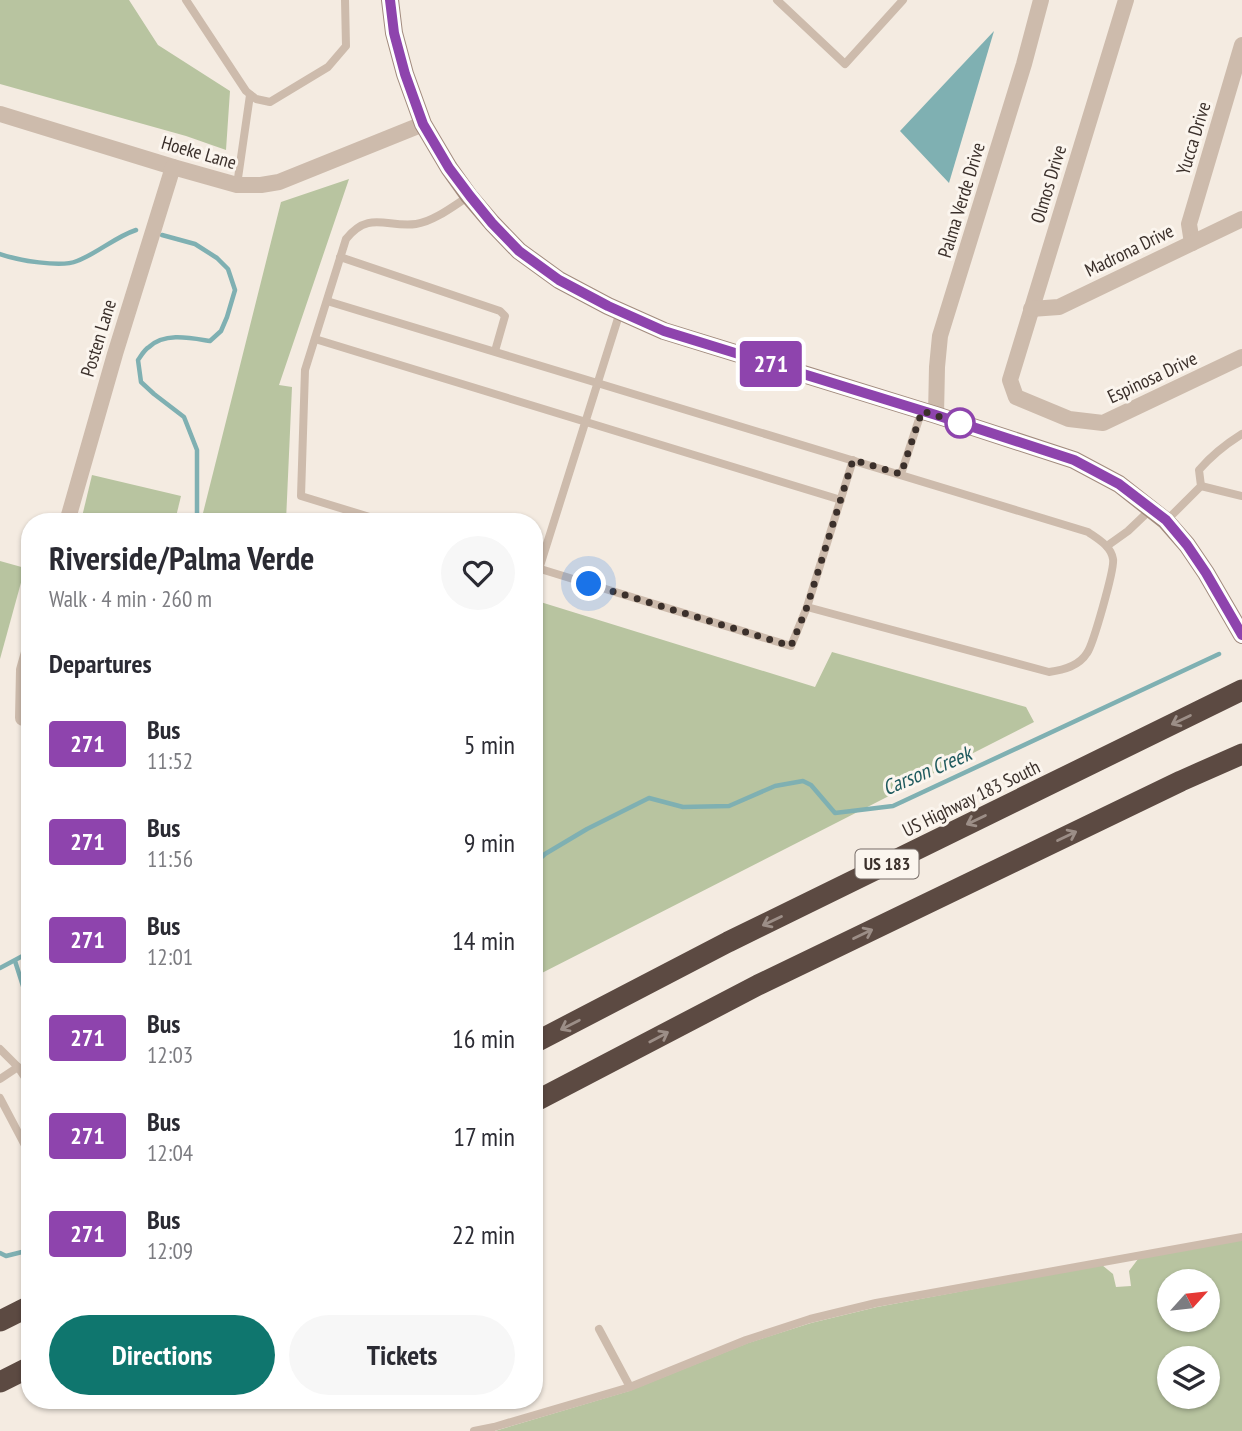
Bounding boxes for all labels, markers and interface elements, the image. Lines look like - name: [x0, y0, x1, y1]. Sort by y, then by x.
- street label: Yucca Drive: [1171, 98, 1216, 177]
- street label: Hoeke Lane: [159, 130, 239, 174]
- street label: Palma Verde Drive: [932, 139, 990, 260]
- street label: Olmos Drive: [1025, 142, 1071, 226]
- street label: Madrona Drive: [1081, 218, 1177, 282]
- street label: Posten Lane: [75, 296, 121, 379]
- line badge: 271: [731, 341, 811, 387]
- street label: Espinosa Drive: [1103, 346, 1201, 408]
- text: 271: [754, 348, 788, 379]
- unlabelled marker: [945, 408, 975, 438]
- text: Riverside/Palma Verde: [49, 536, 314, 579]
- button: heart: [441, 536, 515, 610]
- your location: [571, 566, 606, 601]
- text: Walk · 4 min · 260 m: [49, 584, 212, 613]
- text: Departures: [49, 647, 152, 680]
- text: Bus: [147, 713, 180, 746]
- one-way arrow: [1171, 714, 1192, 728]
- text: 271: [70, 728, 105, 759]
- text: 5 min: [464, 728, 515, 761]
- water label: Carson Creek: [878, 739, 978, 801]
- text: 11:52: [147, 746, 193, 775]
- street label: US Highway 183 South: [898, 754, 1044, 842]
- text: Bus: [147, 811, 180, 844]
- one-way arrow: [966, 814, 987, 828]
- text: 271: [70, 826, 105, 857]
- text: 9 min: [464, 826, 515, 859]
- one-way arrow: [1057, 828, 1078, 841]
- text: 11:56: [147, 844, 193, 873]
- road number: US 183: [856, 850, 918, 878]
- text: Bus: [147, 909, 180, 942]
- one-way arrow: [762, 914, 783, 928]
- text: 271: [70, 924, 105, 955]
- text: 14 min: [452, 924, 515, 957]
- one-way arrow: [852, 927, 873, 940]
- text: 12:01: [147, 942, 193, 971]
- text: Bus: [147, 1007, 180, 1040]
- one-way arrow: [560, 1018, 581, 1032]
- text: 271: [70, 1022, 105, 1053]
- text: 16 min: [452, 1022, 515, 1055]
- one-way arrow: [648, 1029, 669, 1043]
- text: 12:03: [147, 1040, 193, 1069]
- text: Bus: [147, 1105, 180, 1138]
- text: 271: [70, 1120, 105, 1151]
- text: 17 min: [453, 1120, 515, 1153]
- text: 12:04: [147, 1138, 193, 1167]
- text: Bus: [147, 1203, 180, 1236]
- text: 271: [70, 1218, 105, 1249]
- text: 22 min: [452, 1218, 515, 1251]
- text: 12:09: [147, 1236, 193, 1265]
- north arrow: [1157, 1269, 1220, 1332]
- map controls: [1157, 1269, 1220, 1409]
- button: Directions: [49, 1315, 275, 1395]
- button: Tickets: [289, 1315, 515, 1395]
- button: layers: [1157, 1346, 1220, 1409]

